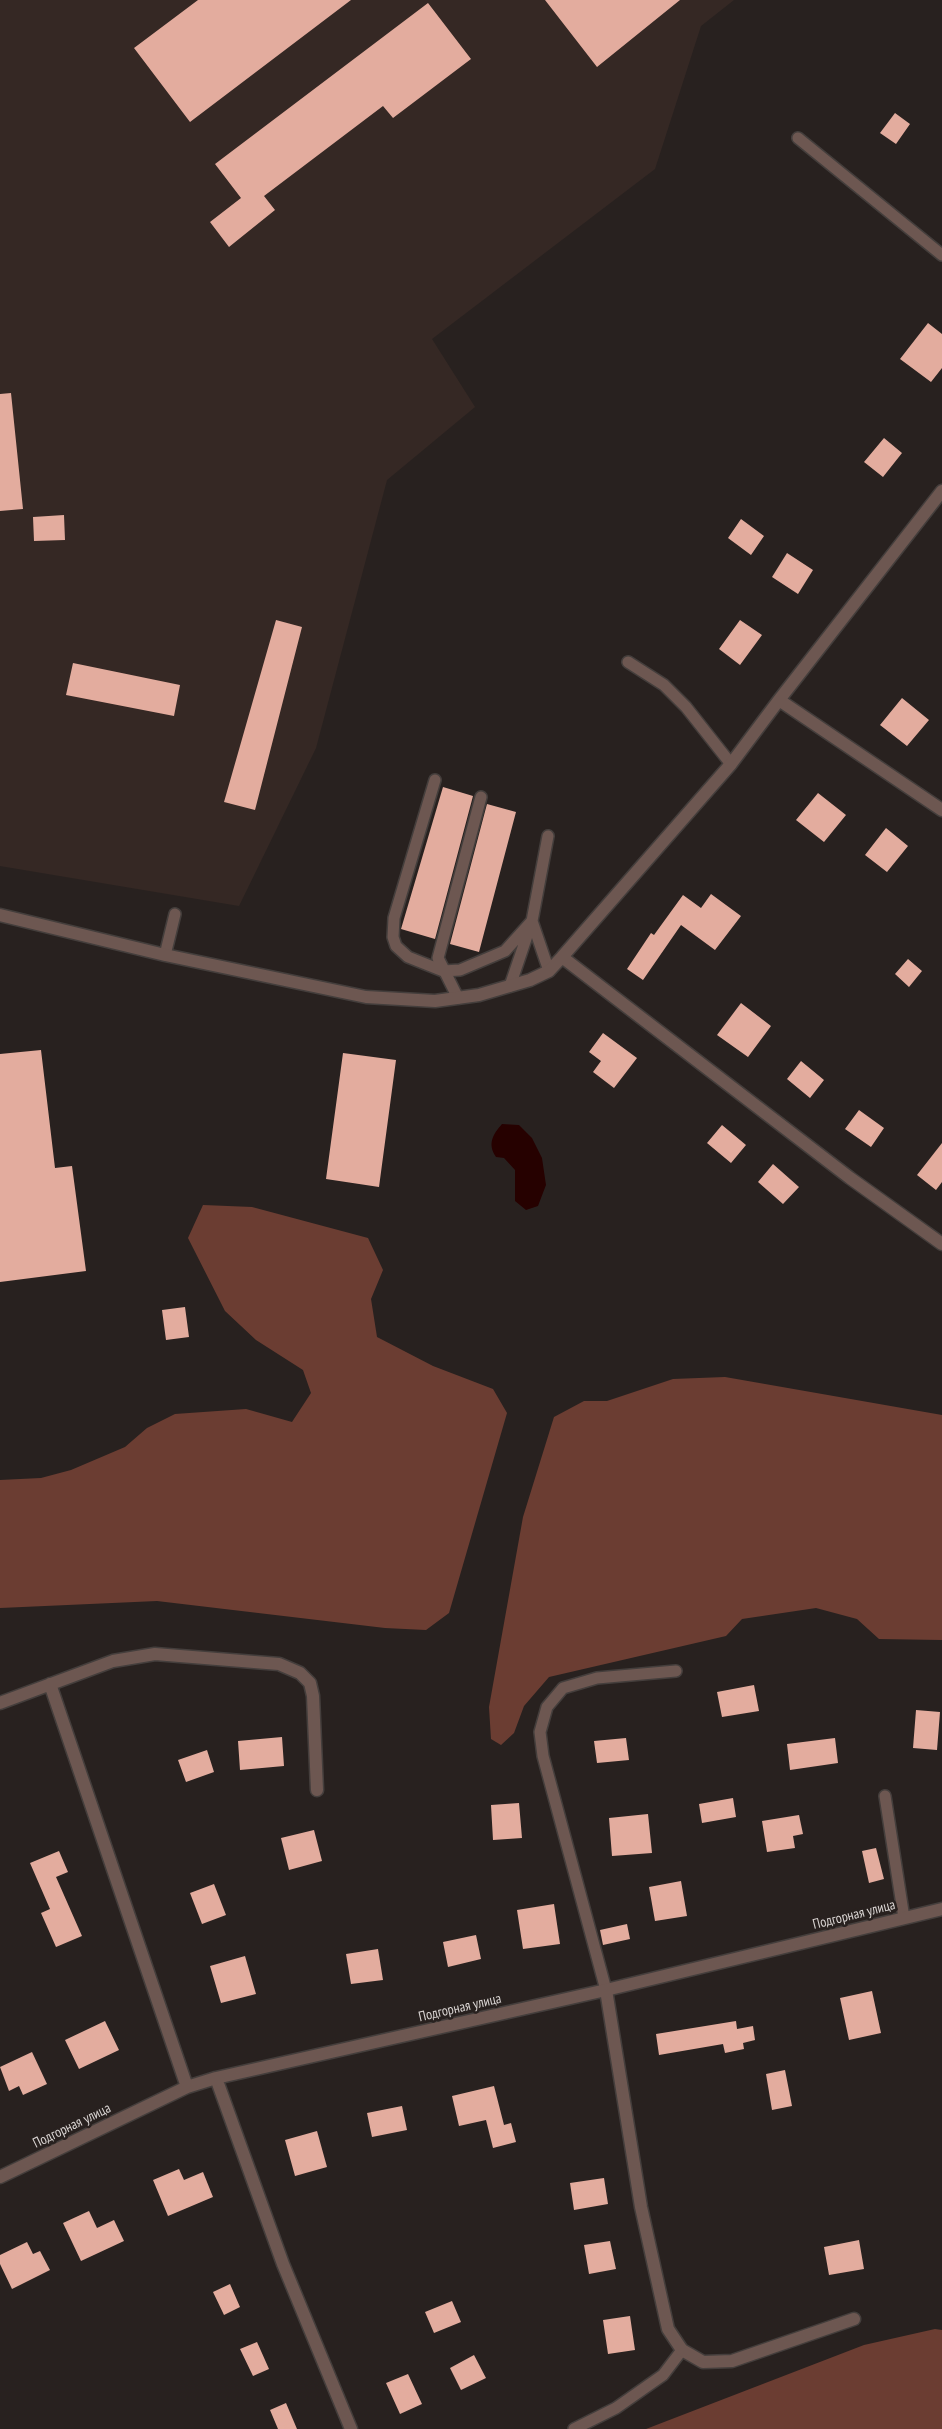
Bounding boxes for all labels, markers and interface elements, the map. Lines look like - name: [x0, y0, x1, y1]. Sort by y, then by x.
- street label: Подгорная улица: [811, 1897, 897, 1933]
- street label: Подгорная улица: [417, 1990, 503, 2026]
- street label: Подгорная улица: [30, 2100, 114, 2152]

